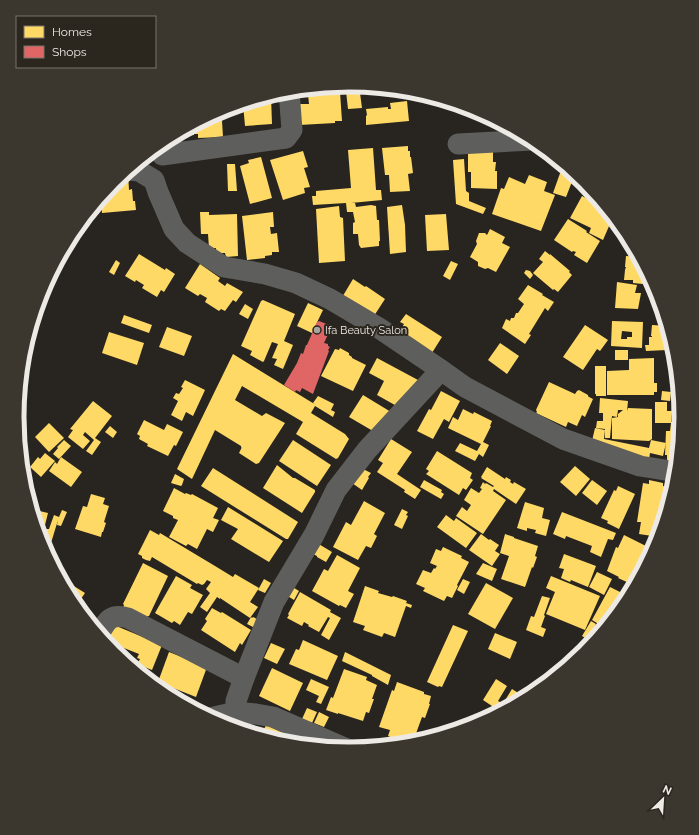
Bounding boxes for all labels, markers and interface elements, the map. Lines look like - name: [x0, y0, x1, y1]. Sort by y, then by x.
- legend: [16, 16, 156, 68]
- text: Homes: [52, 25, 92, 39]
- text: Shops: [52, 45, 87, 59]
- place label: Ifa Beauty Salon: [325, 324, 407, 337]
- marker: Ifa Beauty Salon: [312, 325, 322, 335]
- north arrow: [643, 779, 683, 819]
- text: N: [660, 783, 674, 798]

